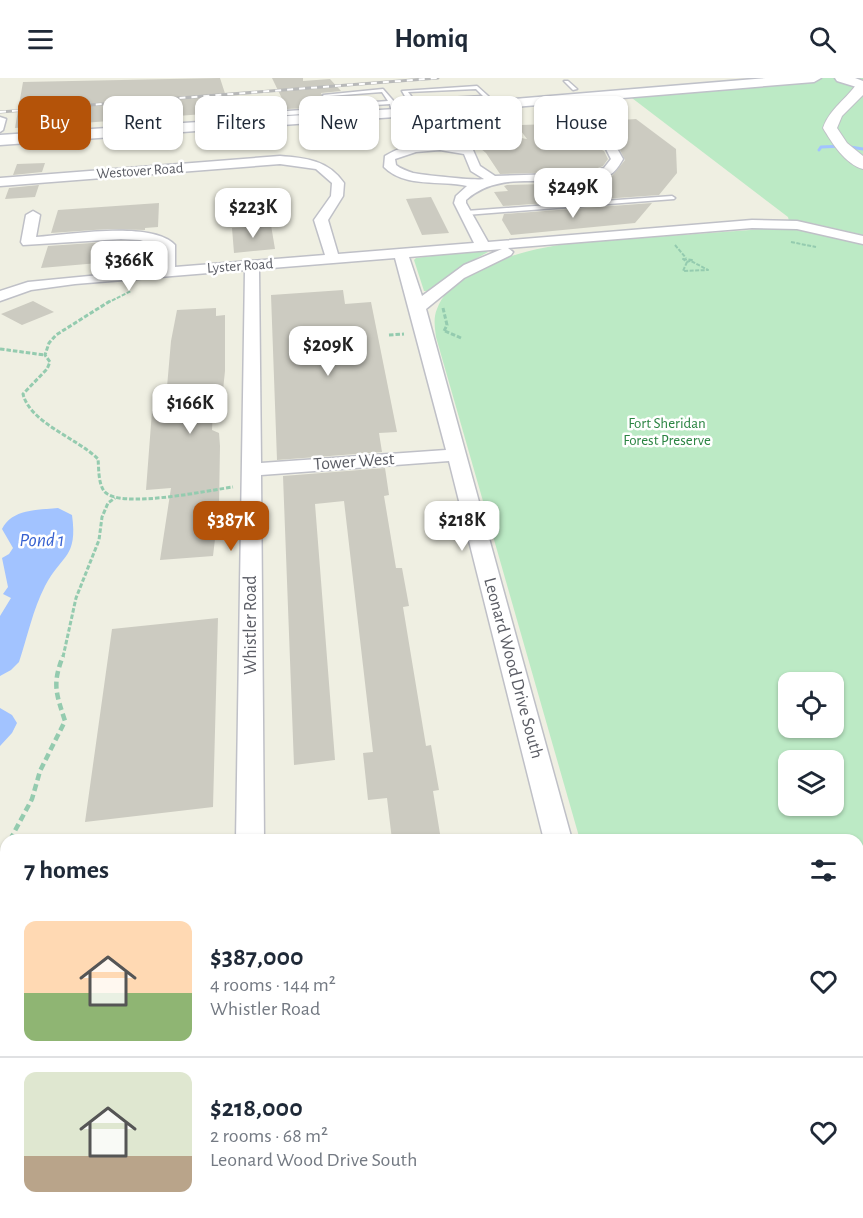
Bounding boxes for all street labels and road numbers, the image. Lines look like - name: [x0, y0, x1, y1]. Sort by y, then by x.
- street label: Westover Road: [96, 160, 184, 182]
- street label: Lyster Road: [206, 256, 274, 276]
- street label: Tower West: [313, 450, 395, 474]
- street label: Whistler Road: [242, 575, 260, 675]
- street label: Leonard Wood Drive South: [480, 576, 546, 760]

